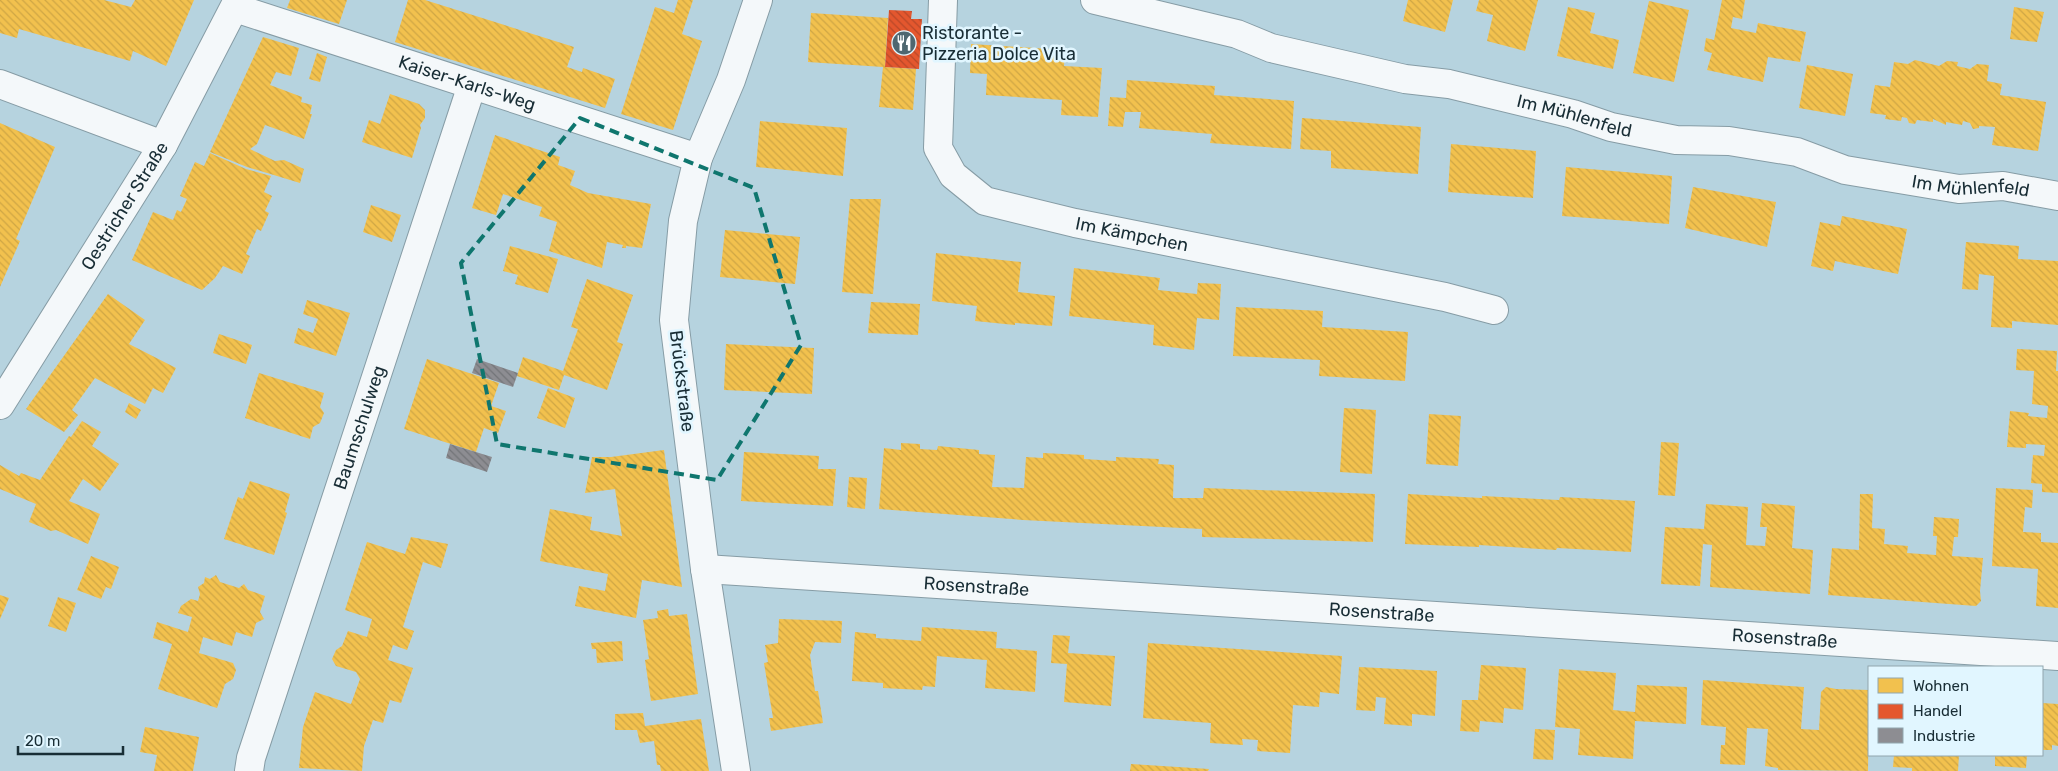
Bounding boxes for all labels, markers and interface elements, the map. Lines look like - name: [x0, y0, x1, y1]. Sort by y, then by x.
- place label: Ristorante - Pizzeria Dolce Vita: [922, 22, 1076, 65]
- restaurant icon: Ristorante - Pizzeria Dolce Vita: [891, 30, 917, 56]
- street label: Kaiser-Karls-Weg: [396, 51, 539, 116]
- street label: Im Mühlenfeld: [1515, 90, 1634, 142]
- street label: Oestricher Straße: [76, 138, 173, 274]
- street label: Im Mühlenfeld: [1910, 170, 2031, 202]
- street label: Im Kämpchen: [1074, 212, 1190, 256]
- street label: Brückstraße: [665, 329, 699, 433]
- street label: Baumschulweg: [329, 363, 390, 492]
- street label: Rosenstraße: [923, 572, 1030, 601]
- street label: Rosenstraße: [1328, 598, 1435, 627]
- street label: Rosenstraße: [1731, 624, 1838, 653]
- legend: [1868, 666, 2043, 756]
- text: Wohnen: [1913, 677, 1969, 695]
- text: Handel: [1913, 702, 1962, 720]
- scale bar: [18, 724, 122, 756]
- text: Industrie: [1913, 727, 1975, 745]
- text: 20 m: [25, 732, 60, 750]

